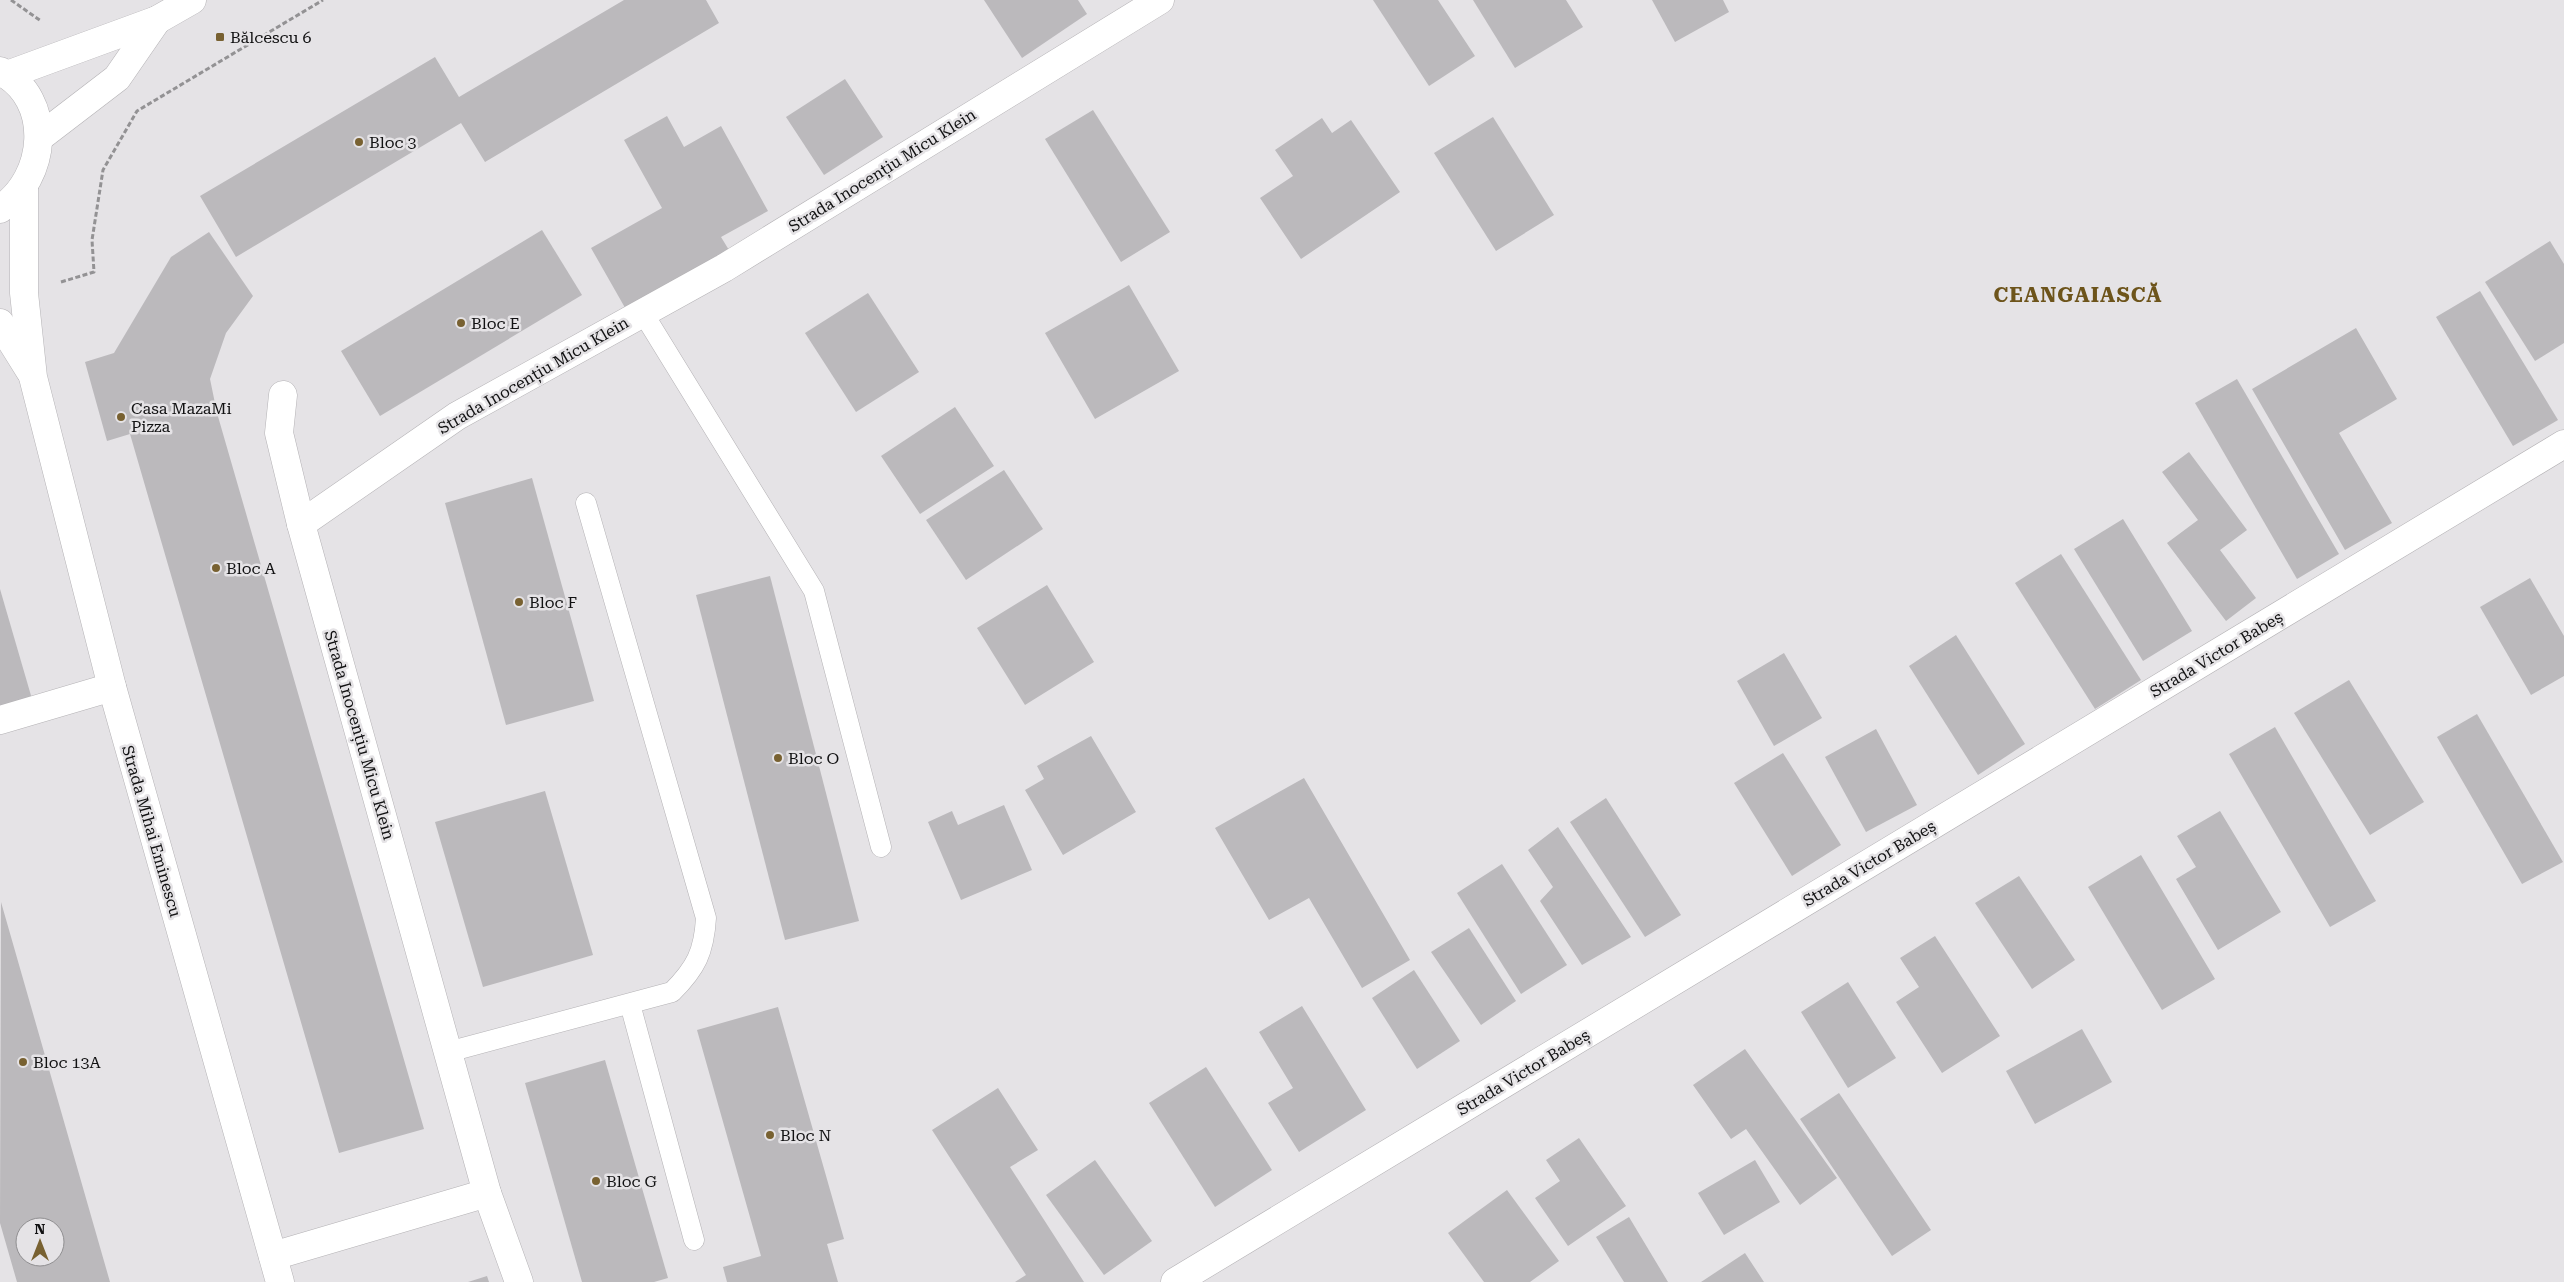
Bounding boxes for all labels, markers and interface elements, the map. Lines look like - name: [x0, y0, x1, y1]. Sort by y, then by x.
- place label: Bălcescu 6: [230, 28, 311, 47]
- marker: Bălcescu 6: [214, 31, 226, 43]
- street label: Strada Inocențiu Micu Klein: [785, 105, 980, 237]
- place label: Bloc 3: [369, 133, 416, 152]
- marker: Bloc 3: [353, 136, 365, 148]
- district label: CEANGAIASCĂ: [1994, 282, 2162, 307]
- street label: Strada Inocențiu Micu Klein: [434, 313, 633, 439]
- place label: Bloc E: [471, 314, 520, 333]
- marker: Bloc E: [455, 317, 467, 329]
- place label: Casa MazaMi Pizza: [131, 399, 232, 436]
- marker: Casa MazaMi Pizza: [115, 411, 127, 423]
- place label: Bloc A: [226, 559, 276, 578]
- marker: Bloc A: [210, 562, 222, 574]
- place label: Bloc F: [529, 593, 577, 612]
- marker: Bloc F: [513, 596, 525, 608]
- street label: Strada Victor Babeș: [2147, 607, 2287, 702]
- street label: Strada Inocențiu Micu Klein: [319, 628, 399, 842]
- street label: Strada Mihai Eminescu: [118, 743, 185, 919]
- place label: Bloc O: [788, 749, 839, 768]
- marker: Bloc O: [772, 752, 784, 764]
- street label: Strada Victor Babeș: [1800, 816, 1940, 911]
- street label: Strada Victor Babeș: [1454, 1025, 1594, 1120]
- place label: Bloc 13A: [33, 1053, 101, 1072]
- marker: Bloc 13A: [17, 1056, 29, 1068]
- place label: Bloc N: [780, 1126, 831, 1145]
- marker: Bloc N: [764, 1129, 776, 1141]
- place label: Bloc G: [606, 1172, 657, 1191]
- marker: Bloc G: [590, 1175, 602, 1187]
- north arrow: [15, 1217, 65, 1267]
- text: N: [35, 1221, 46, 1237]

